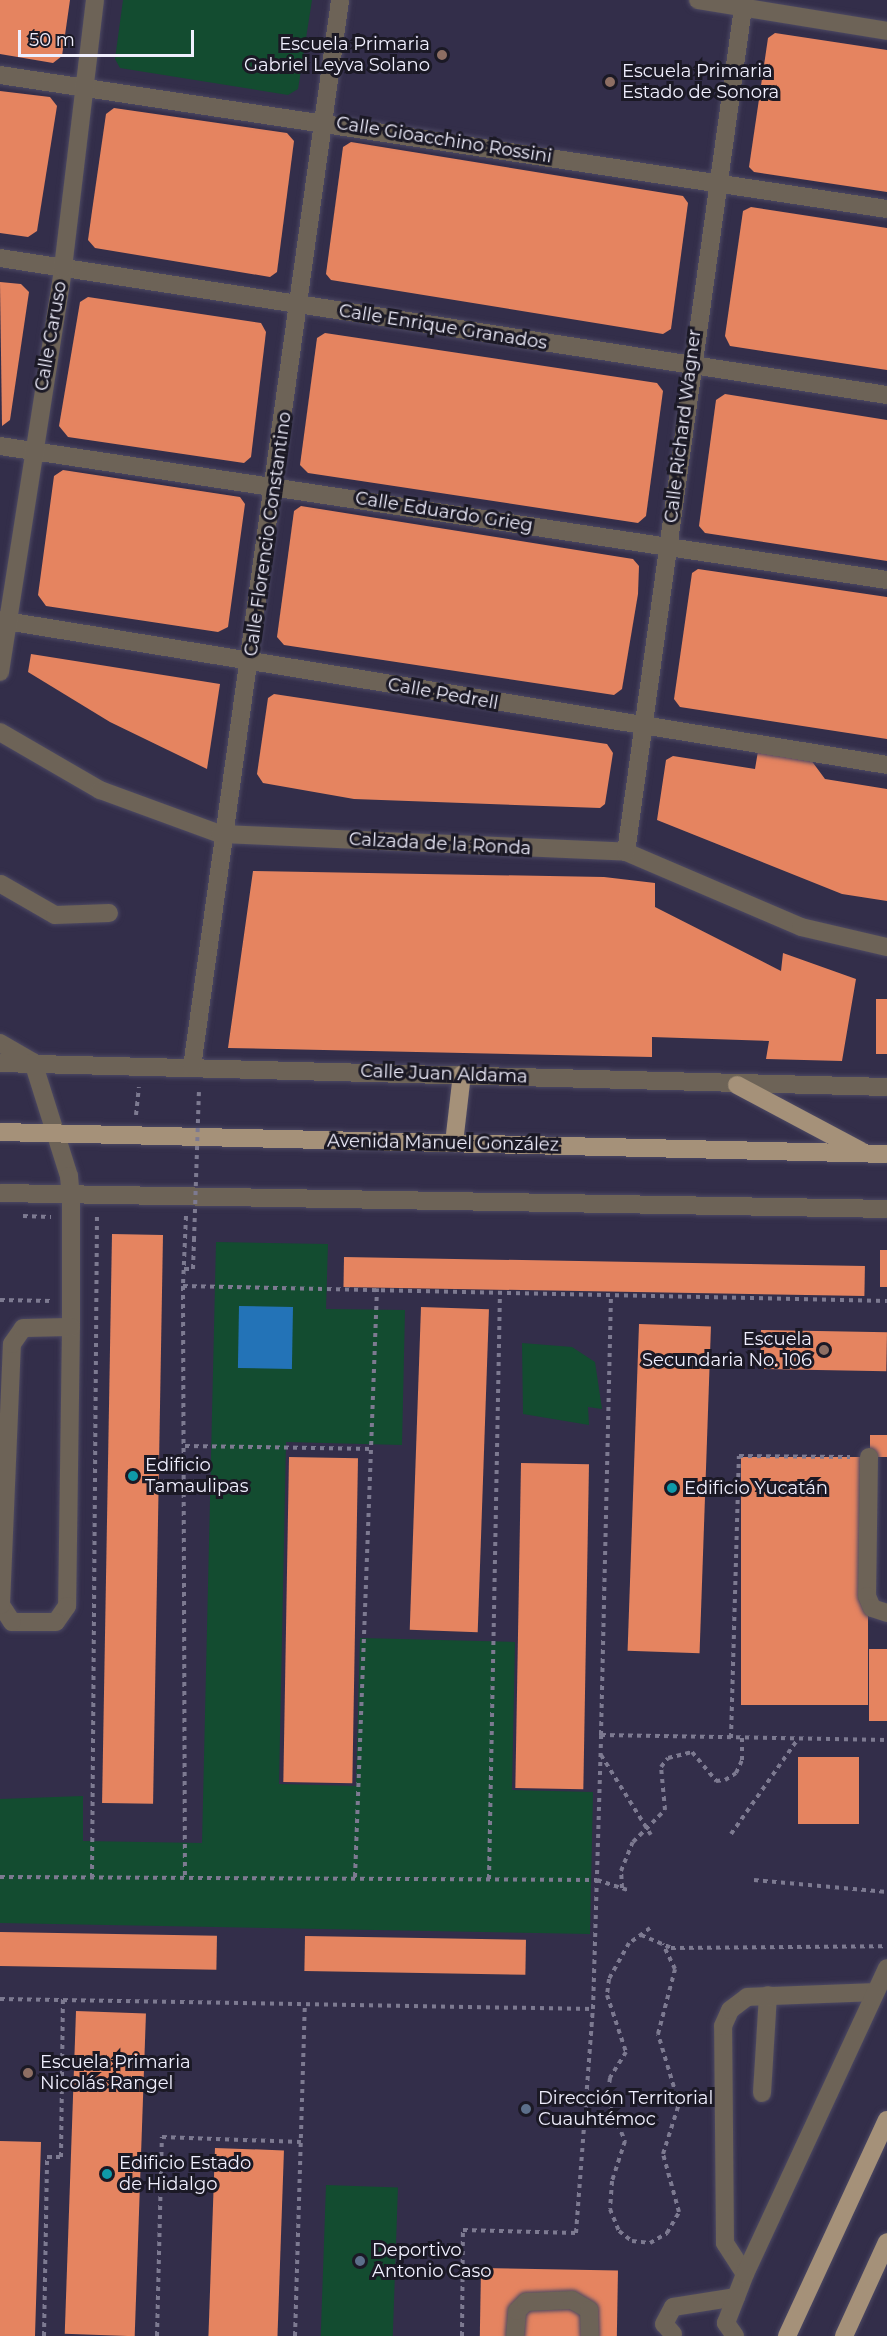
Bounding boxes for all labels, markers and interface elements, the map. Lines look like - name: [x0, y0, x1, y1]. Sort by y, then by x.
- scale bar: [21, 18, 196, 56]
- text: 50 m: [29, 29, 75, 51]
- place label: Escuela Primaria Gabriel Leyva Solano: [244, 34, 430, 76]
- marker: Escuela Primaria Gabriel Leyva Solano: [435, 48, 449, 62]
- place label: Escuela Primaria Estado de Sonora: [622, 61, 779, 104]
- marker: Escuela Primaria Estado de Sonora: [603, 75, 617, 89]
- street label: Calle Gioacchino Rossini: [335, 112, 553, 168]
- street label: Calle Caruso: [31, 279, 71, 393]
- street label: Calle Enrique Granados: [337, 300, 549, 354]
- street label: Calle Richard Wagner: [660, 328, 706, 524]
- street label: Calle Florencio Constantino: [240, 410, 296, 658]
- street label: Calle Eduardo Grieg: [354, 487, 534, 537]
- street label: Calle Pedrell: [386, 674, 500, 714]
- street label: Calzada de la Ronda: [348, 828, 532, 860]
- street label: Calle Juan Aldama: [360, 1060, 528, 1088]
- street label: Avenida Manuel González: [327, 1130, 559, 1156]
- place label: Escuela Secundaria No. 106: [642, 1329, 812, 1372]
- marker: Escuela Secundaria No. 106: [817, 1343, 831, 1357]
- place label: Edificio Tamaulipas: [145, 1455, 248, 1498]
- marker: Edificio Tamaulipas: [126, 1469, 140, 1483]
- place label: Edificio Yucatán: [684, 1477, 828, 1499]
- marker: Edificio Yucatán: [665, 1481, 679, 1495]
- place label: Escuela Primaria Nicolás Rangel: [40, 2052, 191, 2094]
- marker: Escuela Primaria Nicolás Rangel: [21, 2066, 35, 2080]
- place label: Dirección Territorial Cuauhtémoc: [538, 2088, 713, 2130]
- marker: Dirección Territorial Cuauhtémoc: [519, 2102, 533, 2116]
- place label: Edificio Estado de Hidalgo: [119, 2153, 251, 2196]
- marker: Edificio Estado de Hidalgo: [100, 2167, 114, 2181]
- place label: Deportivo Antonio Caso: [372, 2240, 492, 2282]
- marker: Deportivo Antonio Caso: [353, 2254, 367, 2268]

